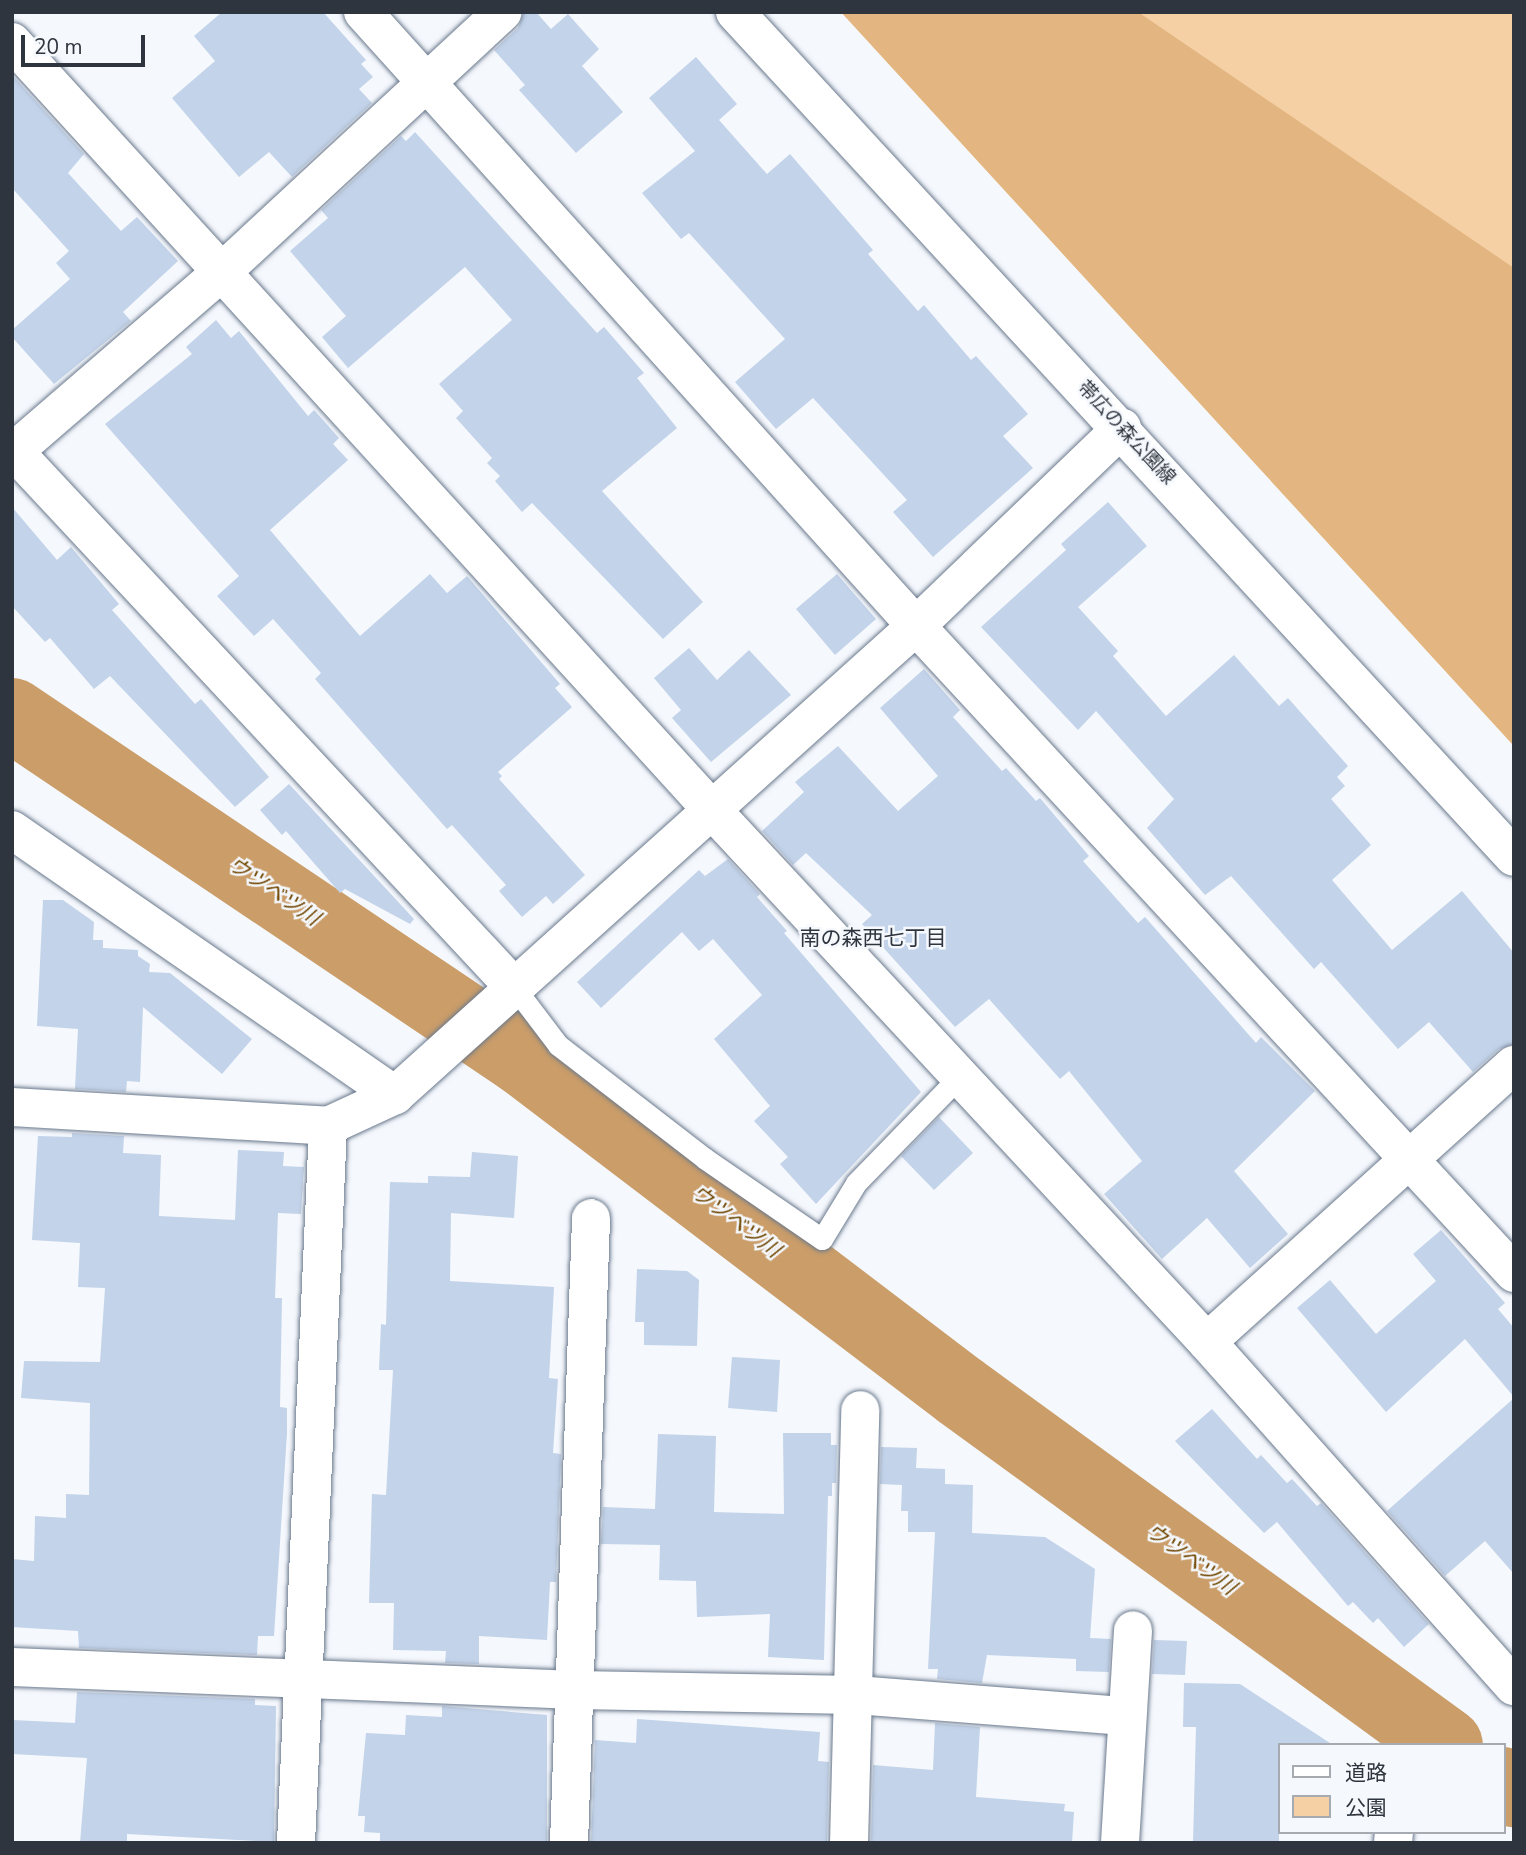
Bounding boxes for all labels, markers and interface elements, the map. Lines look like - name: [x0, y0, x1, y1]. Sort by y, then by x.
- scale bar: [24, 21, 149, 65]
- text: 20 m: [34, 33, 83, 61]
- street label: 帯広の森公園線: [1072, 377, 1180, 489]
- water label: ウツベツ川: [223, 851, 325, 931]
- district label: 南の森西七丁目: [800, 925, 946, 951]
- water label: ウツベツ川: [686, 1179, 786, 1263]
- water label: ウツベツ川: [1141, 1518, 1241, 1600]
- legend: [1278, 1743, 1505, 1834]
- text: 道路: [1345, 1759, 1387, 1787]
- text: 公園: [1345, 1794, 1387, 1822]

